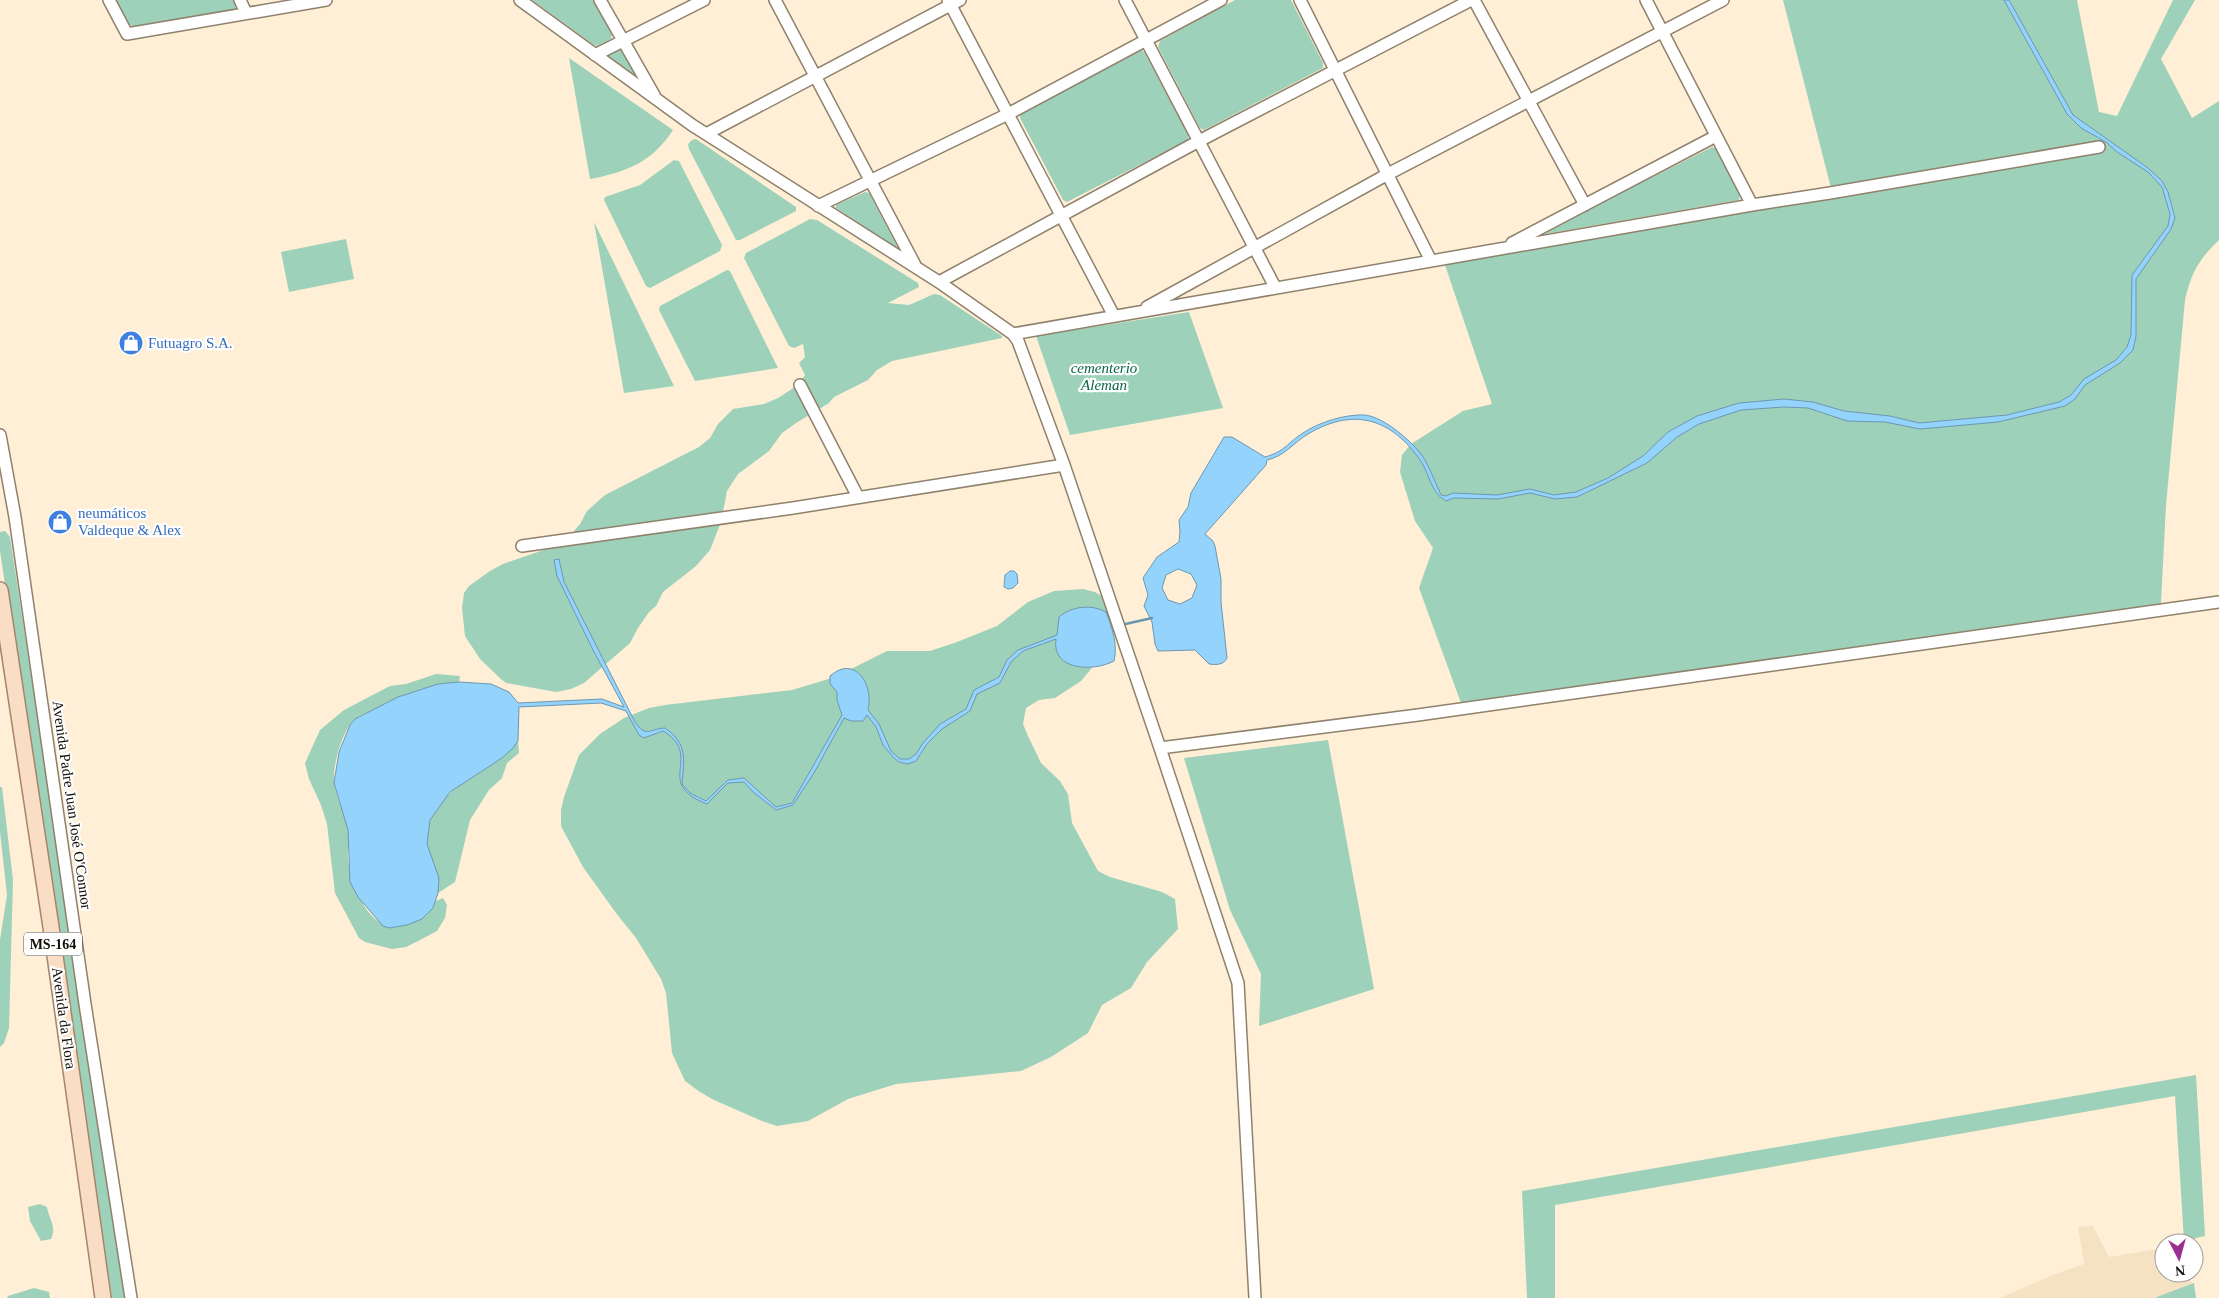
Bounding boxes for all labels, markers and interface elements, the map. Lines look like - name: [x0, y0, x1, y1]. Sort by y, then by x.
- shop icon: Futuagro S.A.: [118, 330, 144, 356]
- place label: Futuagro S.A.: [148, 335, 233, 351]
- park label: cementerio Aleman: [1071, 360, 1138, 393]
- place label: neumáticos Valdeque & Alex: [78, 505, 182, 538]
- shop icon: neumáticos Valdeque & Alex: [47, 509, 73, 535]
- street label: Avenida Padre Juan José O'Connor: [49, 700, 95, 910]
- road number: MS-164: [24, 932, 82, 956]
- street label: Avenida da Flora: [49, 966, 79, 1070]
- north arrow: [2154, 1233, 2204, 1283]
- text: N: [2174, 1262, 2186, 1278]

